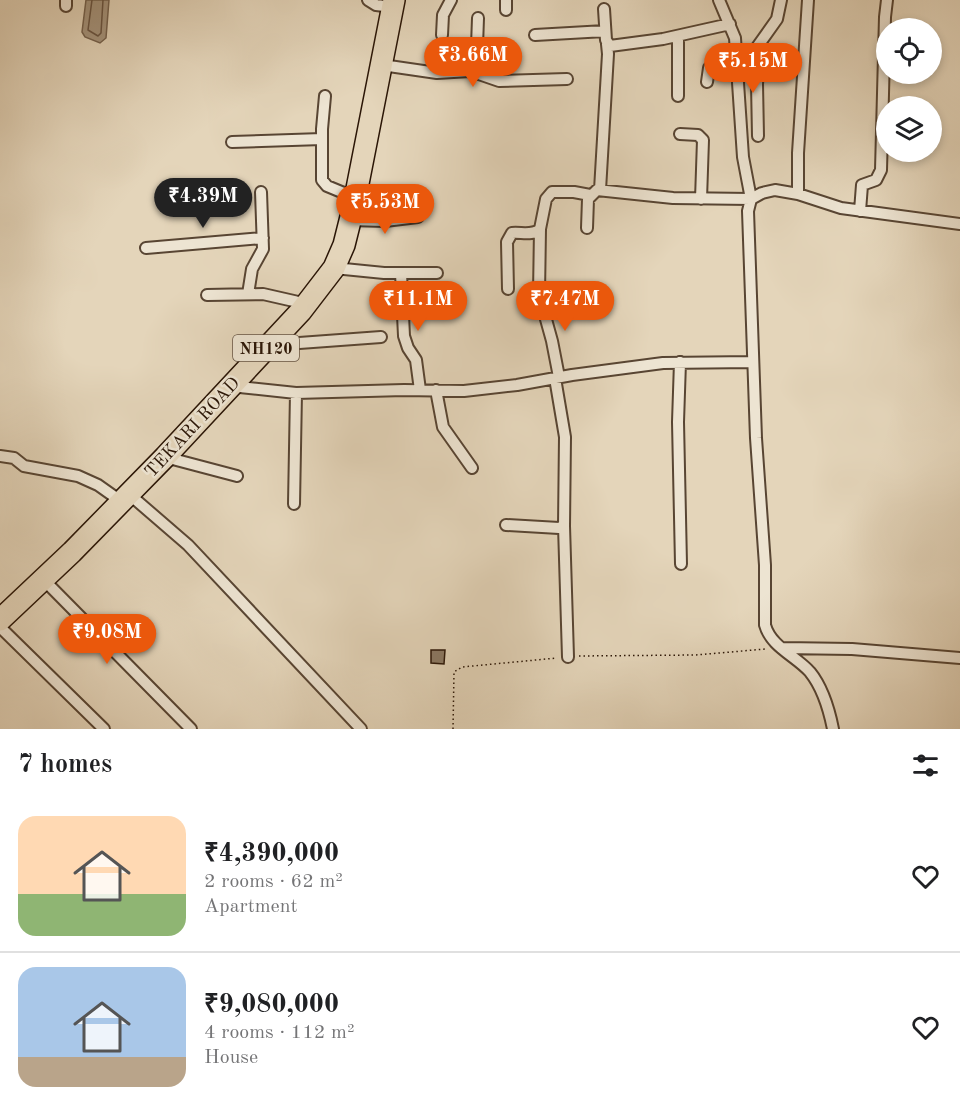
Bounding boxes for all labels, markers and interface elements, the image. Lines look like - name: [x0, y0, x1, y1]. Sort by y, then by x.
- map controls: [876, 18, 942, 162]
- button: locate: [876, 18, 942, 84]
- pin: ₹3.66M: [424, 37, 522, 88]
- pin: ₹5.15M: [704, 43, 802, 94]
- text: ₹3.66M: [438, 46, 508, 66]
- text: ₹5.15M: [718, 52, 788, 72]
- button: layers: [876, 96, 942, 162]
- pin: ₹4.39M: [154, 178, 252, 229]
- pin: ₹5.53M: [336, 184, 434, 235]
- text: ₹4.39M: [168, 187, 238, 207]
- text: ₹5.53M: [350, 193, 420, 213]
- pin: ₹11.1M: [369, 281, 467, 332]
- pin: ₹7.47M: [516, 281, 614, 332]
- text: ₹11.1M: [383, 290, 453, 310]
- text: ₹7.47M: [530, 290, 600, 310]
- road number: NH120: [233, 335, 299, 361]
- street label: TEKARI ROAD: [142, 374, 244, 481]
- pin: ₹9.08M: [58, 614, 156, 665]
- text: ₹9.08M: [72, 623, 142, 643]
- icon: filters: [909, 749, 942, 782]
- text: 7 homes: [18, 752, 112, 778]
- icon: home: [66, 840, 138, 912]
- text: ₹4,390,000: [204, 841, 339, 867]
- icon: heart: [909, 860, 942, 893]
- text: 2 rooms · 62 m²: [204, 872, 343, 892]
- text: Apartment: [204, 897, 298, 917]
- icon: home: [66, 991, 138, 1063]
- text: ₹9,080,000: [204, 992, 339, 1018]
- icon: heart: [909, 1011, 942, 1044]
- text: 4 rooms · 112 m²: [204, 1023, 354, 1043]
- text: House: [204, 1048, 258, 1068]

